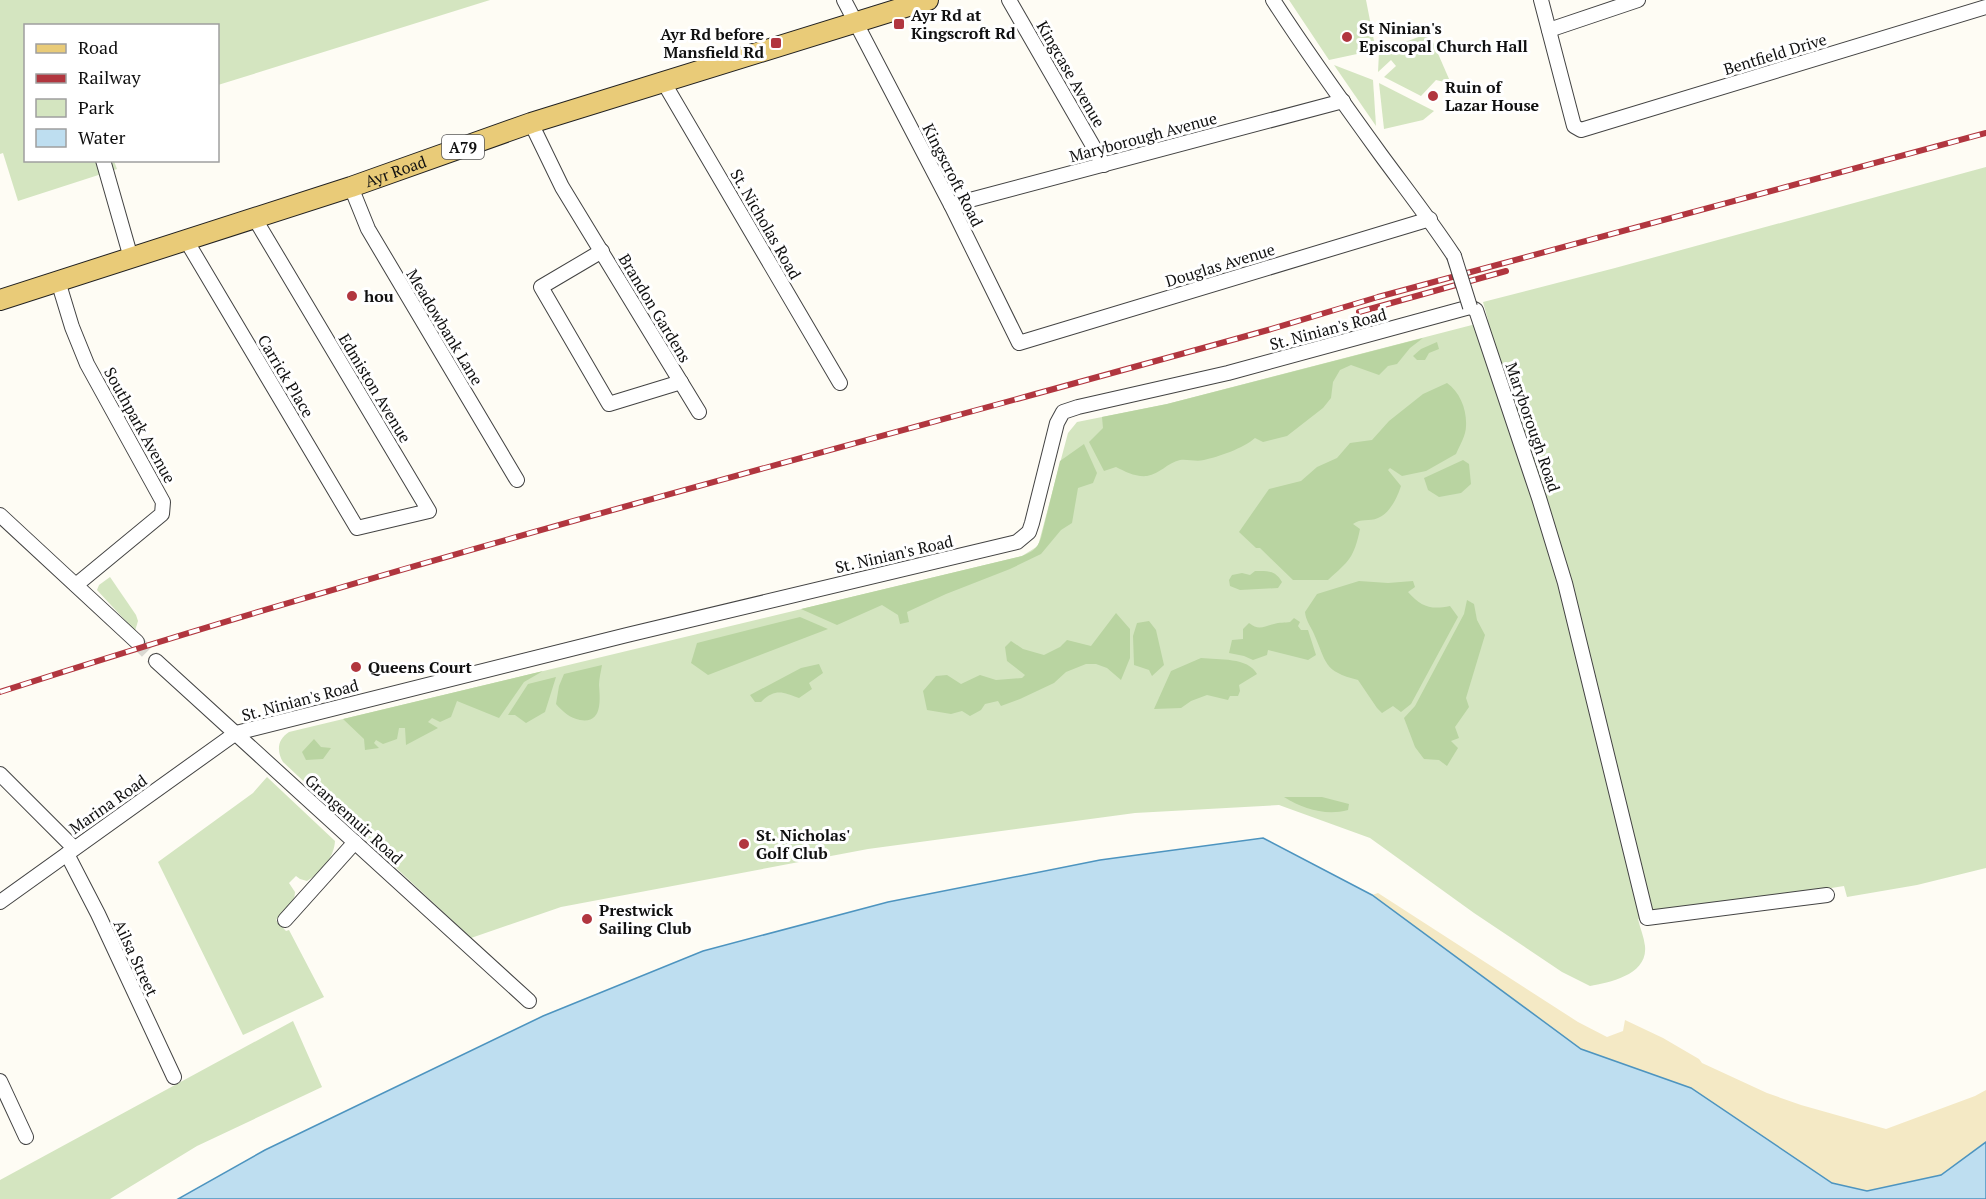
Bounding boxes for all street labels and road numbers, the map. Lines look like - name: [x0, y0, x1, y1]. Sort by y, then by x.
- street label: Kingcase Avenue: [1032, 17, 1110, 131]
- street label: Bentfield Drive: [1721, 28, 1829, 80]
- street label: Maryborough Avenue: [1067, 107, 1219, 167]
- street label: Kingscroft Road: [917, 120, 989, 231]
- road number: A79: [442, 135, 484, 159]
- street label: Ayr Road: [362, 150, 429, 192]
- street label: St. Nicholas Road: [726, 165, 807, 283]
- street label: Douglas Avenue: [1162, 238, 1278, 292]
- street label: Brandon Gardens: [614, 249, 696, 367]
- street label: Meadowbank Lane: [402, 265, 488, 389]
- street label: St. Ninian's Road: [1267, 303, 1389, 355]
- street label: Edmiston Avenue: [334, 329, 416, 447]
- street label: Carrick Place: [253, 331, 319, 421]
- street label: Maryborough Road: [1501, 359, 1566, 495]
- street label: Southpark Avenue: [99, 363, 181, 487]
- street label: St. Ninian's Road: [833, 530, 955, 578]
- street label: St. Ninian's Road: [239, 674, 361, 726]
- street label: Marina Road: [65, 769, 151, 839]
- street label: Grangemuir Road: [300, 769, 408, 869]
- street label: Ailsa Street: [109, 916, 163, 1000]

